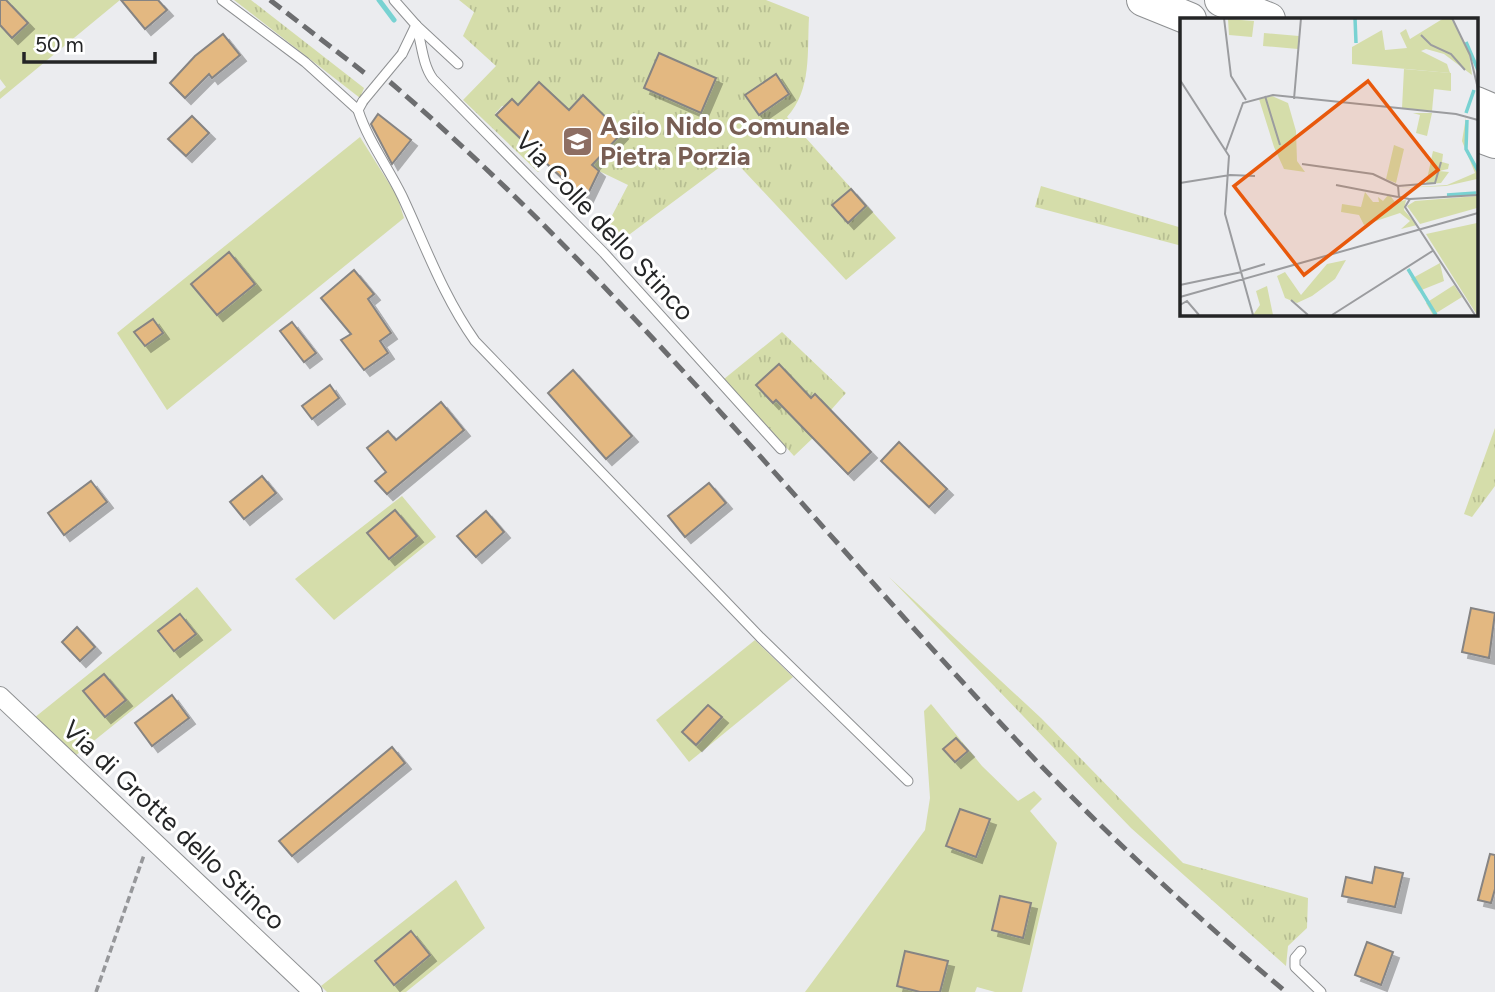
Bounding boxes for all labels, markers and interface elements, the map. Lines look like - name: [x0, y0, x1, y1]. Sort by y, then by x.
- inset map: [1180, 18, 1478, 315]
- scale bar: [24, 21, 156, 65]
- text: 50 m: [35, 32, 84, 57]
- place label: Asilo Nido Comunale Pietra Porzia: [600, 110, 850, 172]
- school or university icon: Asilo Nido Comunale Pietra Porzia: [560, 124, 594, 158]
- street label: Via Colle dello Stinco: [509, 125, 701, 327]
- street label: Via di Grotte dello Stinco: [56, 713, 292, 937]

